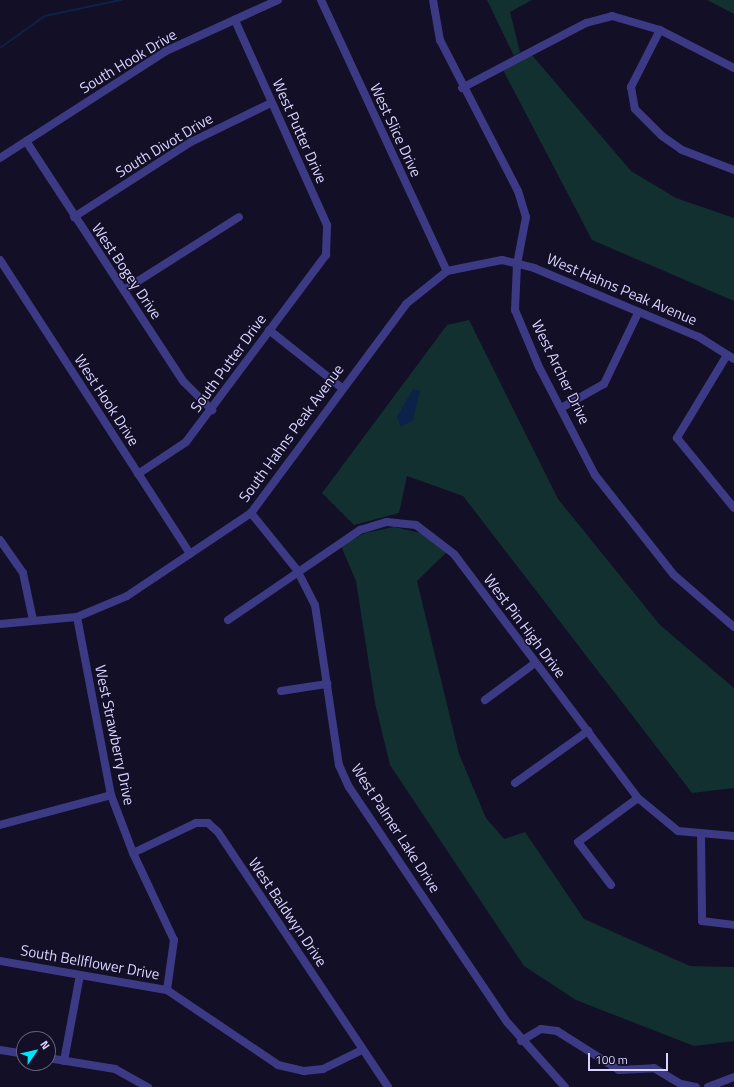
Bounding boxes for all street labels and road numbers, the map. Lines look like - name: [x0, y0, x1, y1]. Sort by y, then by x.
- street label: South Hook Drive: [76, 25, 180, 97]
- street label: West Putter Drive: [269, 76, 331, 186]
- street label: West Slice Drive: [366, 80, 426, 180]
- street label: South Divot Drive: [112, 109, 216, 181]
- street label: West Bogey Drive: [88, 220, 166, 322]
- street label: West Hahns Peak Avenue: [544, 249, 700, 329]
- street label: South Putter Drive: [186, 310, 270, 416]
- street label: West Archer Drive: [528, 317, 594, 427]
- street label: West Hook Drive: [71, 351, 143, 449]
- street label: South Hahns Peak Avenue: [235, 361, 347, 505]
- street label: West Pin High Drive: [480, 571, 570, 681]
- street label: West Strawberry Drive: [91, 663, 139, 807]
- street label: West Palmer Lake Drive: [348, 760, 444, 896]
- street label: West Baldwyn Drive: [245, 854, 331, 970]
- street label: South Bellflower Drive: [19, 941, 161, 983]

